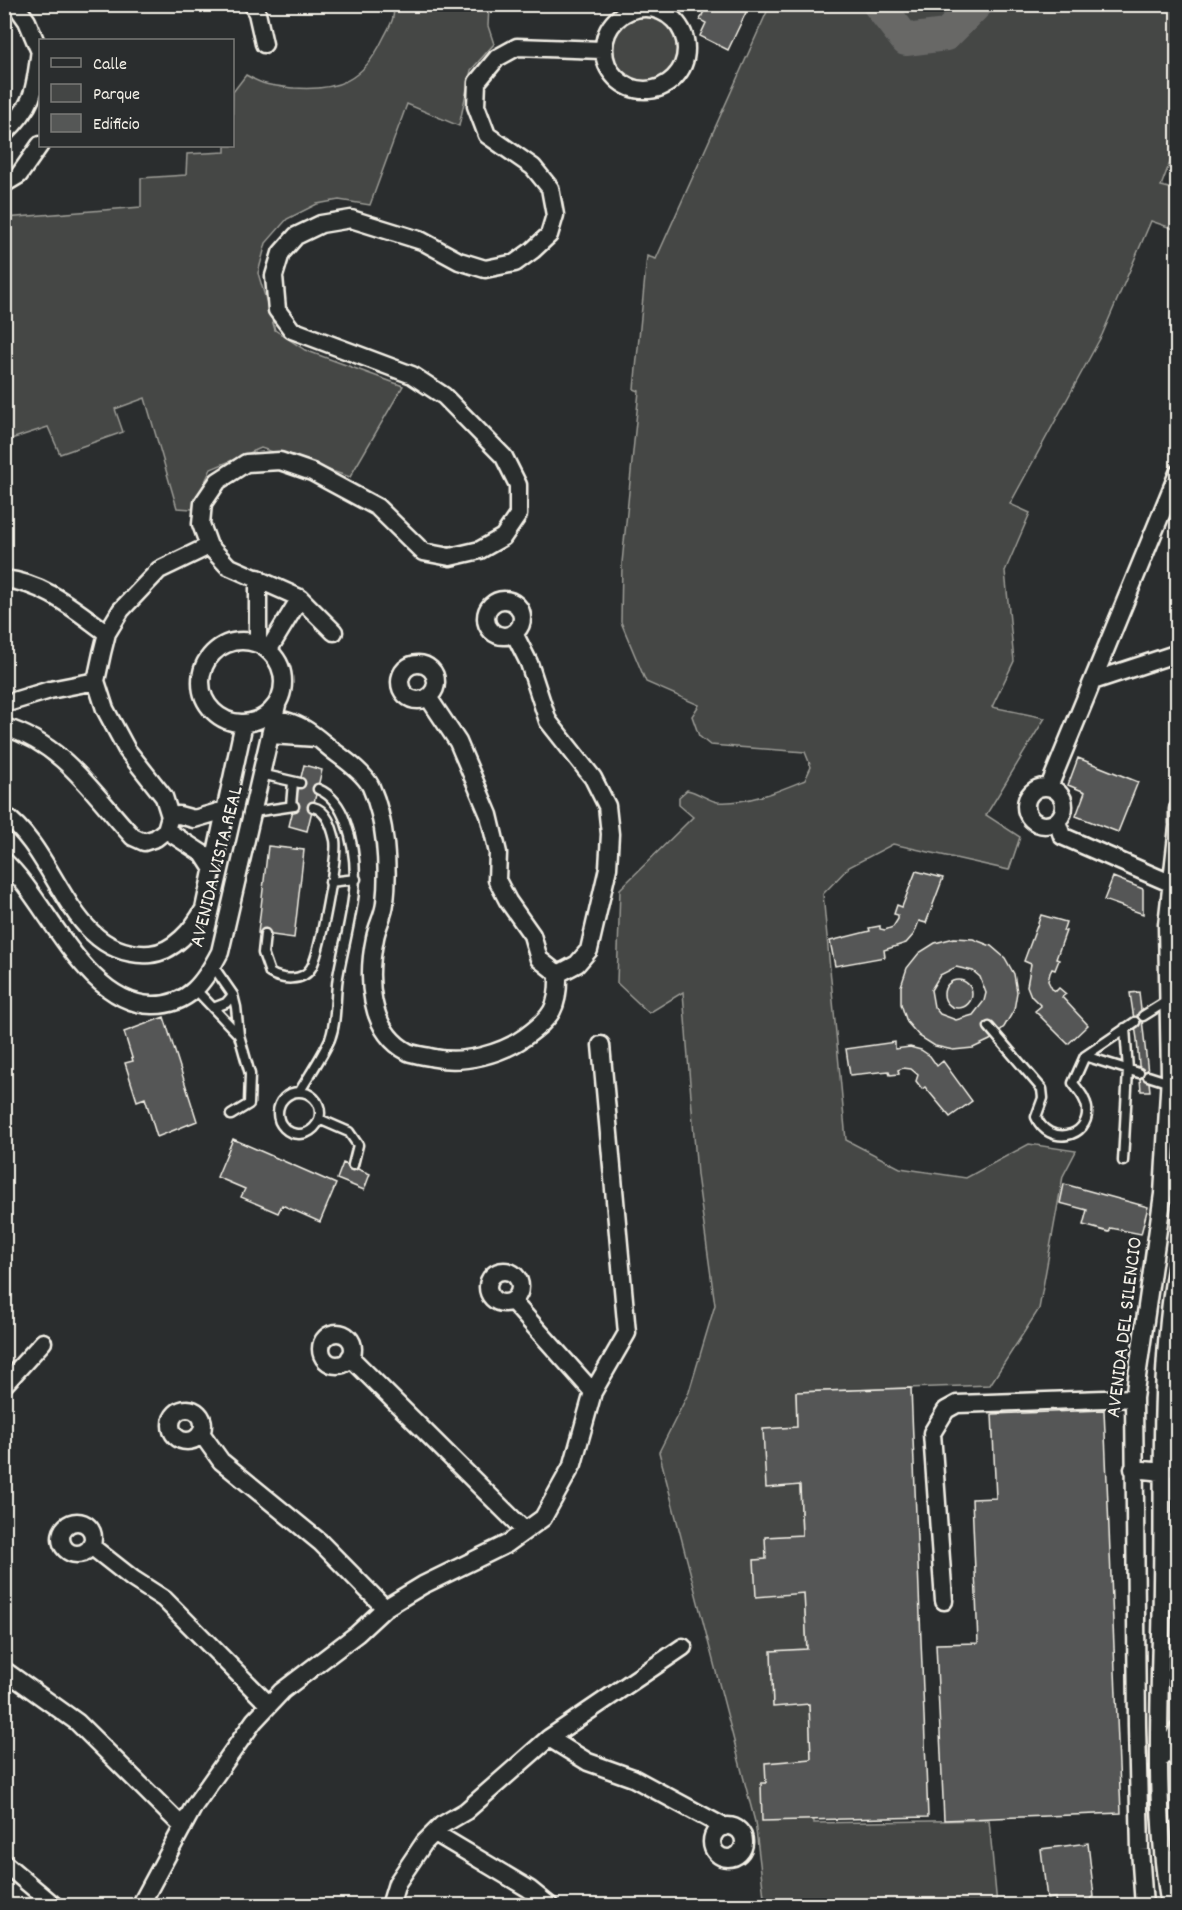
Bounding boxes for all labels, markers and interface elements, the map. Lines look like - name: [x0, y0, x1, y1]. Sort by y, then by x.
- legend: [39, 39, 234, 147]
- text: Calle: [93, 53, 127, 78]
- text: Parque: [93, 83, 140, 108]
- text: Edificio: [93, 113, 140, 138]
- street label: AVENIDA VISTA REAL: [183, 782, 253, 951]
- street label: AVENIDA DEL SILENCIO: [1100, 1235, 1152, 1420]

